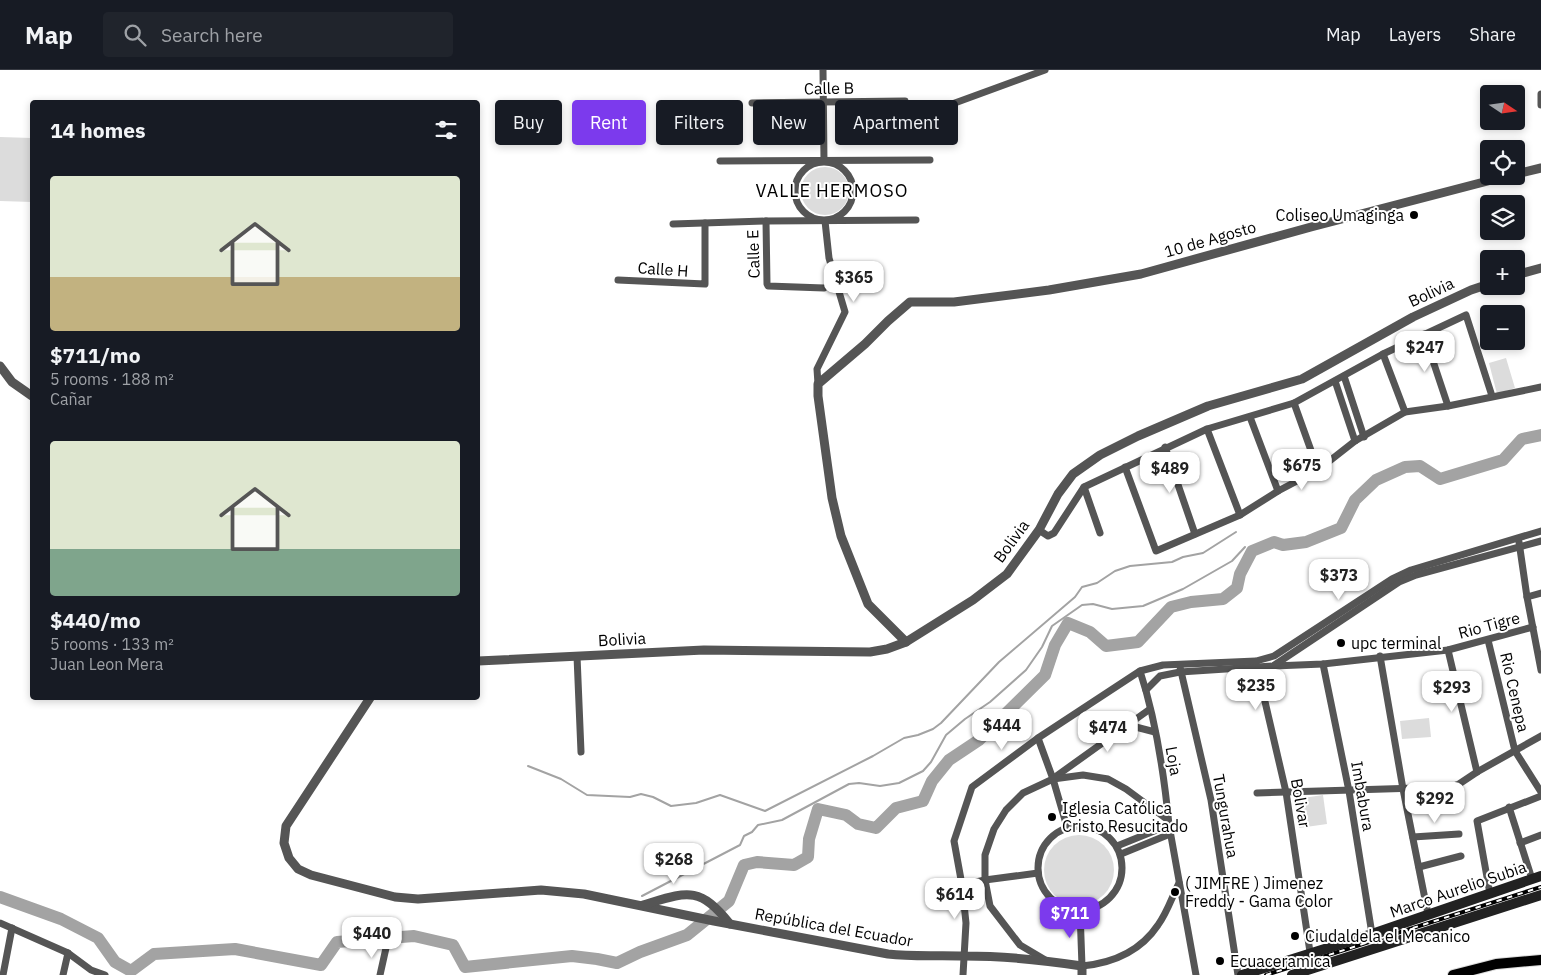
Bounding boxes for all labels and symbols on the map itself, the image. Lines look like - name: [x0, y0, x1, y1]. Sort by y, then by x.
- street label: Calle B: [804, 78, 854, 98]
- north arrow: [1480, 85, 1525, 130]
- district label: VALLE HERMOSO: [756, 179, 908, 202]
- place label: Coliseo Umaginga: [1276, 205, 1404, 225]
- marker: Coliseo Umaginga: [1408, 209, 1420, 221]
- street label: 10 de Agosto: [1162, 216, 1258, 262]
- street label: Calle E: [742, 229, 764, 279]
- street label: Calle H: [637, 257, 689, 281]
- pin: $365: [824, 260, 884, 303]
- street label: Bolivia: [1405, 273, 1457, 311]
- pin: $247: [1395, 330, 1455, 373]
- pin: $675: [1272, 448, 1332, 491]
- pin: $489: [1140, 452, 1200, 494]
- street label: Bolivia: [989, 515, 1034, 566]
- pin: $373: [1309, 558, 1369, 601]
- street label: Rio Tigre: [1456, 607, 1522, 643]
- street label: Bolivia: [597, 628, 647, 650]
- place label: upc terminal: [1351, 633, 1441, 653]
- marker: upc terminal: [1335, 637, 1347, 649]
- street label: Rio Cenepa: [1496, 650, 1534, 734]
- pin: $235: [1226, 668, 1286, 711]
- pin: $293: [1422, 670, 1482, 713]
- pin: $444: [972, 708, 1032, 751]
- pin: $474: [1078, 710, 1138, 753]
- street label: Loja: [1162, 745, 1186, 778]
- street label: Imbabura: [1347, 759, 1379, 833]
- street label: Tungurahua: [1209, 772, 1243, 860]
- street label: Bolivar: [1287, 777, 1315, 829]
- pin: $292: [1405, 782, 1465, 824]
- place label: Iglesia Católica Cristo Resucitado: [1062, 798, 1188, 836]
- marker: Iglesia Católica Cristo Resucitado: [1046, 811, 1058, 823]
- pin: $268: [644, 842, 704, 885]
- street label: Marco Aurelio Subia: [1387, 856, 1529, 922]
- place label: ( JIMFRE ) Jimenez Freddy - Gama Color: [1185, 873, 1333, 911]
- pin: $614: [925, 878, 985, 920]
- marker: ( JIMFRE ) Jimenez Freddy - Gama Color: [1169, 886, 1181, 898]
- pin: $711: [1040, 896, 1100, 939]
- street label: República del Ecuador: [753, 903, 915, 951]
- pin: $440: [342, 916, 402, 959]
- place label: Ciudaldela el Mecanico: [1305, 926, 1470, 946]
- marker: Ciudaldela el Mecanico: [1289, 930, 1301, 942]
- place label: Ecuaceramica: [1230, 951, 1331, 971]
- marker: Ecuaceramica: [1214, 955, 1226, 967]

